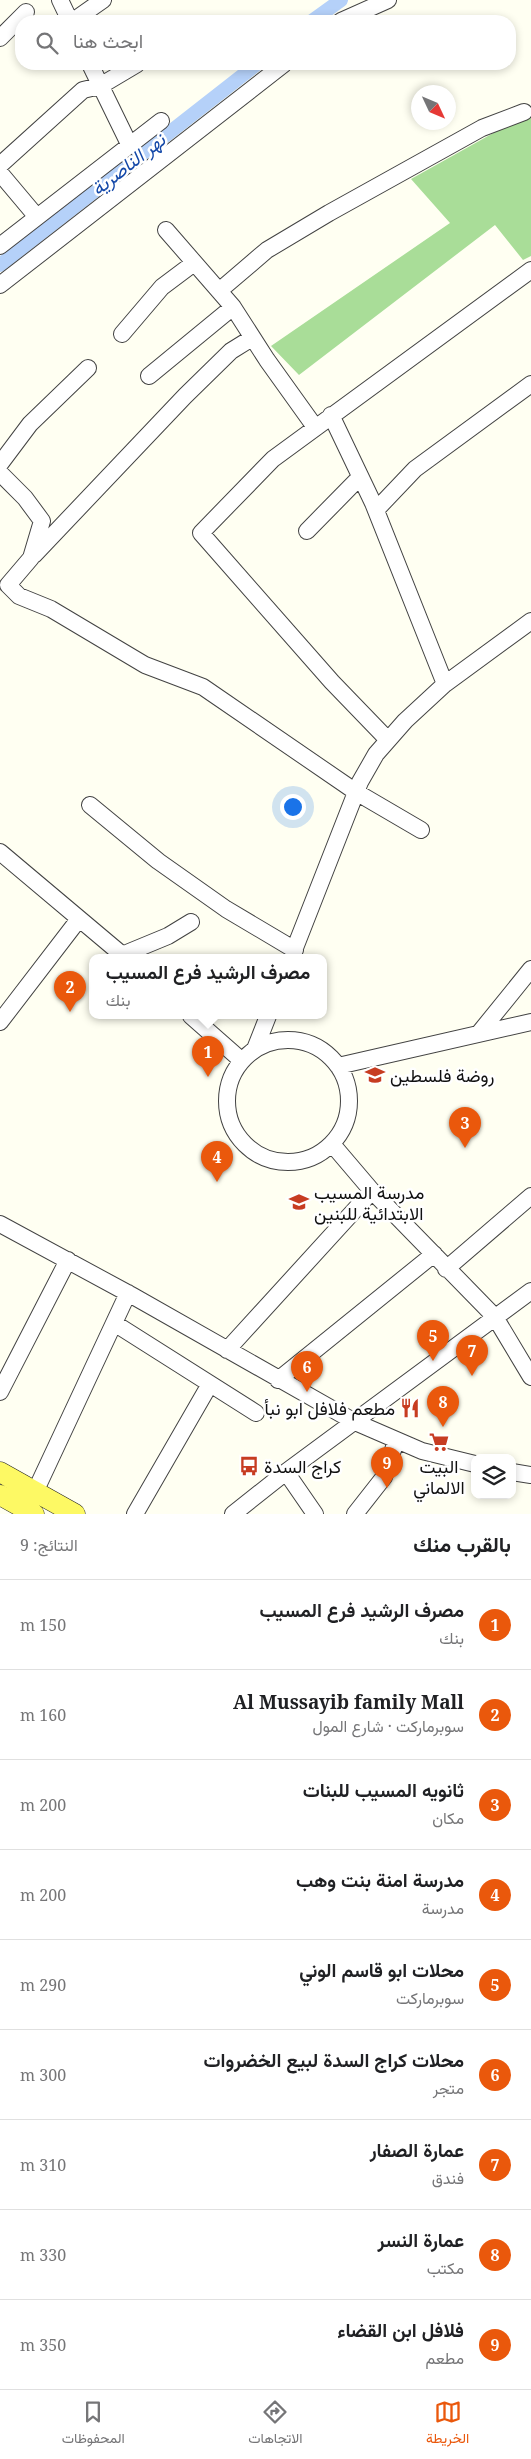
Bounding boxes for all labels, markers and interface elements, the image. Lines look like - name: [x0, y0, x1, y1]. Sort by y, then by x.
- search box: [15, 15, 516, 70]
- text: ابحث هنا: [73, 28, 143, 54]
- icon: search: [33, 29, 61, 57]
- north arrow: [411, 85, 456, 130]
- water label: نهر الناصرية: [86, 126, 172, 201]
- your location: [280, 794, 306, 820]
- popup: [89, 954, 327, 1019]
- text: مصرف الرشيد فرع المسيب: [106, 959, 310, 985]
- pin: 2: [54, 971, 86, 1012]
- text: بنك: [106, 989, 130, 1011]
- pin: 1: [192, 1036, 224, 1077]
- place label: روضة فلسطين: [390, 1063, 494, 1087]
- school or university icon: روضة فلسطين: [364, 1064, 386, 1086]
- pin: 3: [449, 1107, 481, 1148]
- pin: 4: [201, 1141, 233, 1182]
- place label: مدرسة المسيب الابتدائية للبنين: [314, 1180, 424, 1225]
- school or university icon: مدرسة المسيب الابتدائية للبنين: [288, 1191, 310, 1213]
- pin: 5: [417, 1320, 449, 1361]
- pin: 7: [456, 1335, 488, 1376]
- pin: 6: [291, 1351, 323, 1392]
- pin: 8: [427, 1386, 459, 1427]
- place label: مطعم فلافل ابو نبأ: [265, 1396, 395, 1421]
- restaurant icon: مطعم فلافل ابو نبأ: [399, 1397, 421, 1419]
- supermarket icon: البيت الالماني: [428, 1431, 450, 1453]
- pin: 9: [371, 1447, 403, 1488]
- place label: كراج السدة: [264, 1454, 341, 1479]
- place label: البيت الالماني: [413, 1454, 465, 1503]
- map controls: [471, 1454, 516, 1499]
- button: layers: [471, 1454, 516, 1499]
- bus stop icon: كراج السدة: [238, 1455, 260, 1477]
- text: بالقرب منك: [413, 1530, 511, 1558]
- text: النتائج: 9: [20, 1534, 78, 1556]
- text: مصرف الرشيد فرع المسيب: [260, 1597, 464, 1623]
- text: 150 m: [20, 1614, 66, 1636]
- text: 1: [490, 1614, 500, 1636]
- text: بنك: [439, 1627, 464, 1649]
- text: Al Mussayib family Mall: [233, 1689, 464, 1715]
- text: 160 m: [20, 1704, 66, 1726]
- text: 2: [490, 1704, 500, 1726]
- text: سوبرماركت · شارع المول: [312, 1715, 464, 1737]
- text: ثانويه المسيب للبنات: [303, 1777, 464, 1803]
- text: 200 m: [20, 1794, 66, 1816]
- text: 3: [490, 1794, 500, 1816]
- text: مكان: [432, 1807, 464, 1829]
- text: مدرسة امنة بنت وهب: [296, 1867, 464, 1893]
- text: 200 m: [20, 1884, 66, 1906]
- text: 4: [490, 1884, 500, 1906]
- text: مدرسة: [422, 1897, 464, 1919]
- text: محلات ابو قاسم الوني: [299, 1957, 464, 1983]
- text: 290 m: [20, 1974, 66, 1996]
- text: 5: [490, 1974, 500, 1996]
- text: سوبرماركت: [396, 1987, 464, 2009]
- text: محلات كراج السدة لبيع الخضروات: [204, 2047, 464, 2073]
- text: 300 m: [20, 2064, 66, 2086]
- text: 6: [490, 2064, 500, 2086]
- text: متجر: [433, 2077, 464, 2099]
- text: عمارة الصفار: [370, 2137, 464, 2163]
- text: 310 m: [20, 2154, 66, 2176]
- text: 7: [490, 2154, 500, 2176]
- text: فندق: [432, 2167, 464, 2189]
- text: عمارة النسر: [378, 2227, 464, 2253]
- text: 330 m: [20, 2244, 66, 2266]
- text: 8: [490, 2244, 500, 2266]
- text: مكتب: [427, 2257, 464, 2279]
- text: فلافل ابن القضاء: [337, 2317, 464, 2343]
- text: 350 m: [20, 2334, 66, 2356]
- text: 9: [490, 2334, 500, 2356]
- text: مطعم: [425, 2347, 464, 2369]
- tab: المحفوظات: [62, 2398, 125, 2451]
- tab: الاتجاهات: [248, 2398, 303, 2451]
- tab: الخريطة: [426, 2398, 469, 2451]

